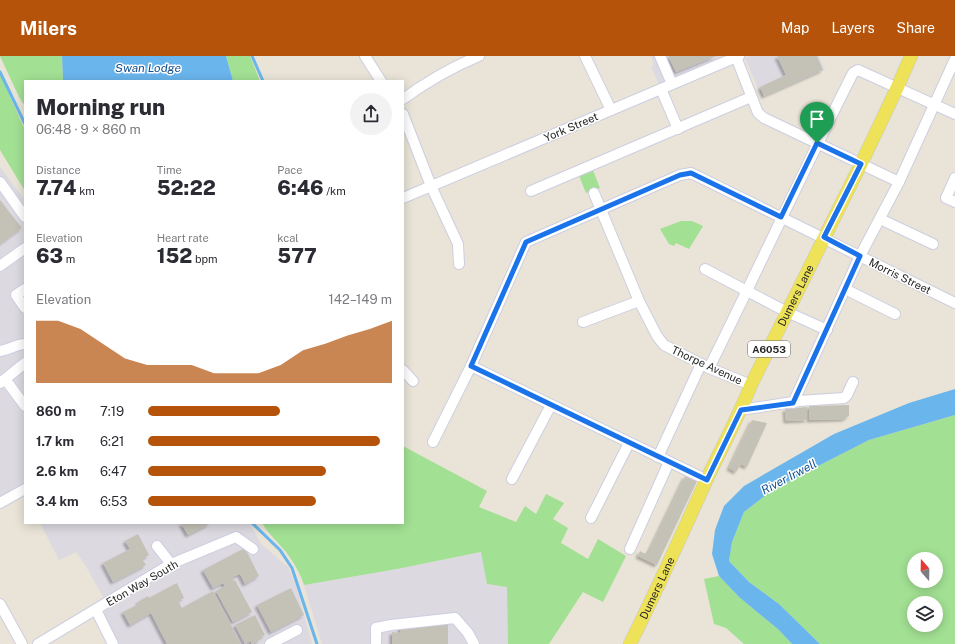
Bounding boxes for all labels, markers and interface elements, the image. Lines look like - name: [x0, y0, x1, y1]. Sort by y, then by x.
- text: Milers: [20, 17, 77, 39]
- text: Map: [781, 20, 809, 36]
- text: Layers: [831, 20, 875, 36]
- text: Share: [897, 20, 935, 36]
- water label: Swan Lodge: [115, 61, 181, 75]
- button: share: [350, 93, 392, 135]
- text: Morning run: [36, 94, 165, 120]
- pin: [800, 102, 834, 143]
- icon: arrive: [806, 108, 828, 130]
- street label: York Street: [542, 110, 600, 144]
- text: 06:48 · 9 × 860 m: [36, 122, 141, 137]
- text: Distance: [36, 164, 81, 176]
- text: Time: [157, 164, 182, 176]
- text: Pace: [277, 164, 302, 176]
- text: 7.74: [36, 176, 76, 200]
- text: 52:22: [157, 176, 216, 200]
- text: 6:46: [277, 176, 324, 200]
- text: km: [76, 185, 95, 197]
- text: /km: [324, 185, 346, 197]
- text: Elevation: [36, 232, 83, 244]
- text: Heart rate: [157, 232, 209, 244]
- text: kcal: [277, 232, 299, 244]
- text: 63: [36, 244, 63, 268]
- text: 152: [157, 244, 192, 268]
- text: 577: [277, 244, 317, 268]
- text: m: [63, 253, 75, 265]
- text: bpm: [192, 253, 218, 265]
- street label: Morris Street: [867, 256, 933, 296]
- street label: Dumers Lane: [775, 263, 816, 328]
- text: Elevation: [36, 292, 91, 307]
- text: 142–149 m: [329, 292, 392, 307]
- road number: A6053: [748, 341, 790, 357]
- street label: Thorpe Avenue: [670, 343, 744, 387]
- text: 860 m: [36, 404, 76, 419]
- text: 7:19: [100, 404, 124, 419]
- text: 1.7 km: [36, 434, 74, 449]
- text: 6:21: [100, 434, 124, 449]
- water label: River Irwell: [759, 457, 819, 497]
- text: 2.6 km: [36, 464, 78, 479]
- text: 6:47: [100, 464, 127, 479]
- text: 3.4 km: [36, 494, 79, 509]
- text: 6:53: [100, 494, 128, 509]
- north arrow: [907, 552, 943, 588]
- map controls: [907, 552, 943, 632]
- street label: Dumers Lane: [637, 555, 677, 621]
- street label: Eton Way South: [104, 558, 180, 608]
- button: layers: [907, 596, 943, 632]

